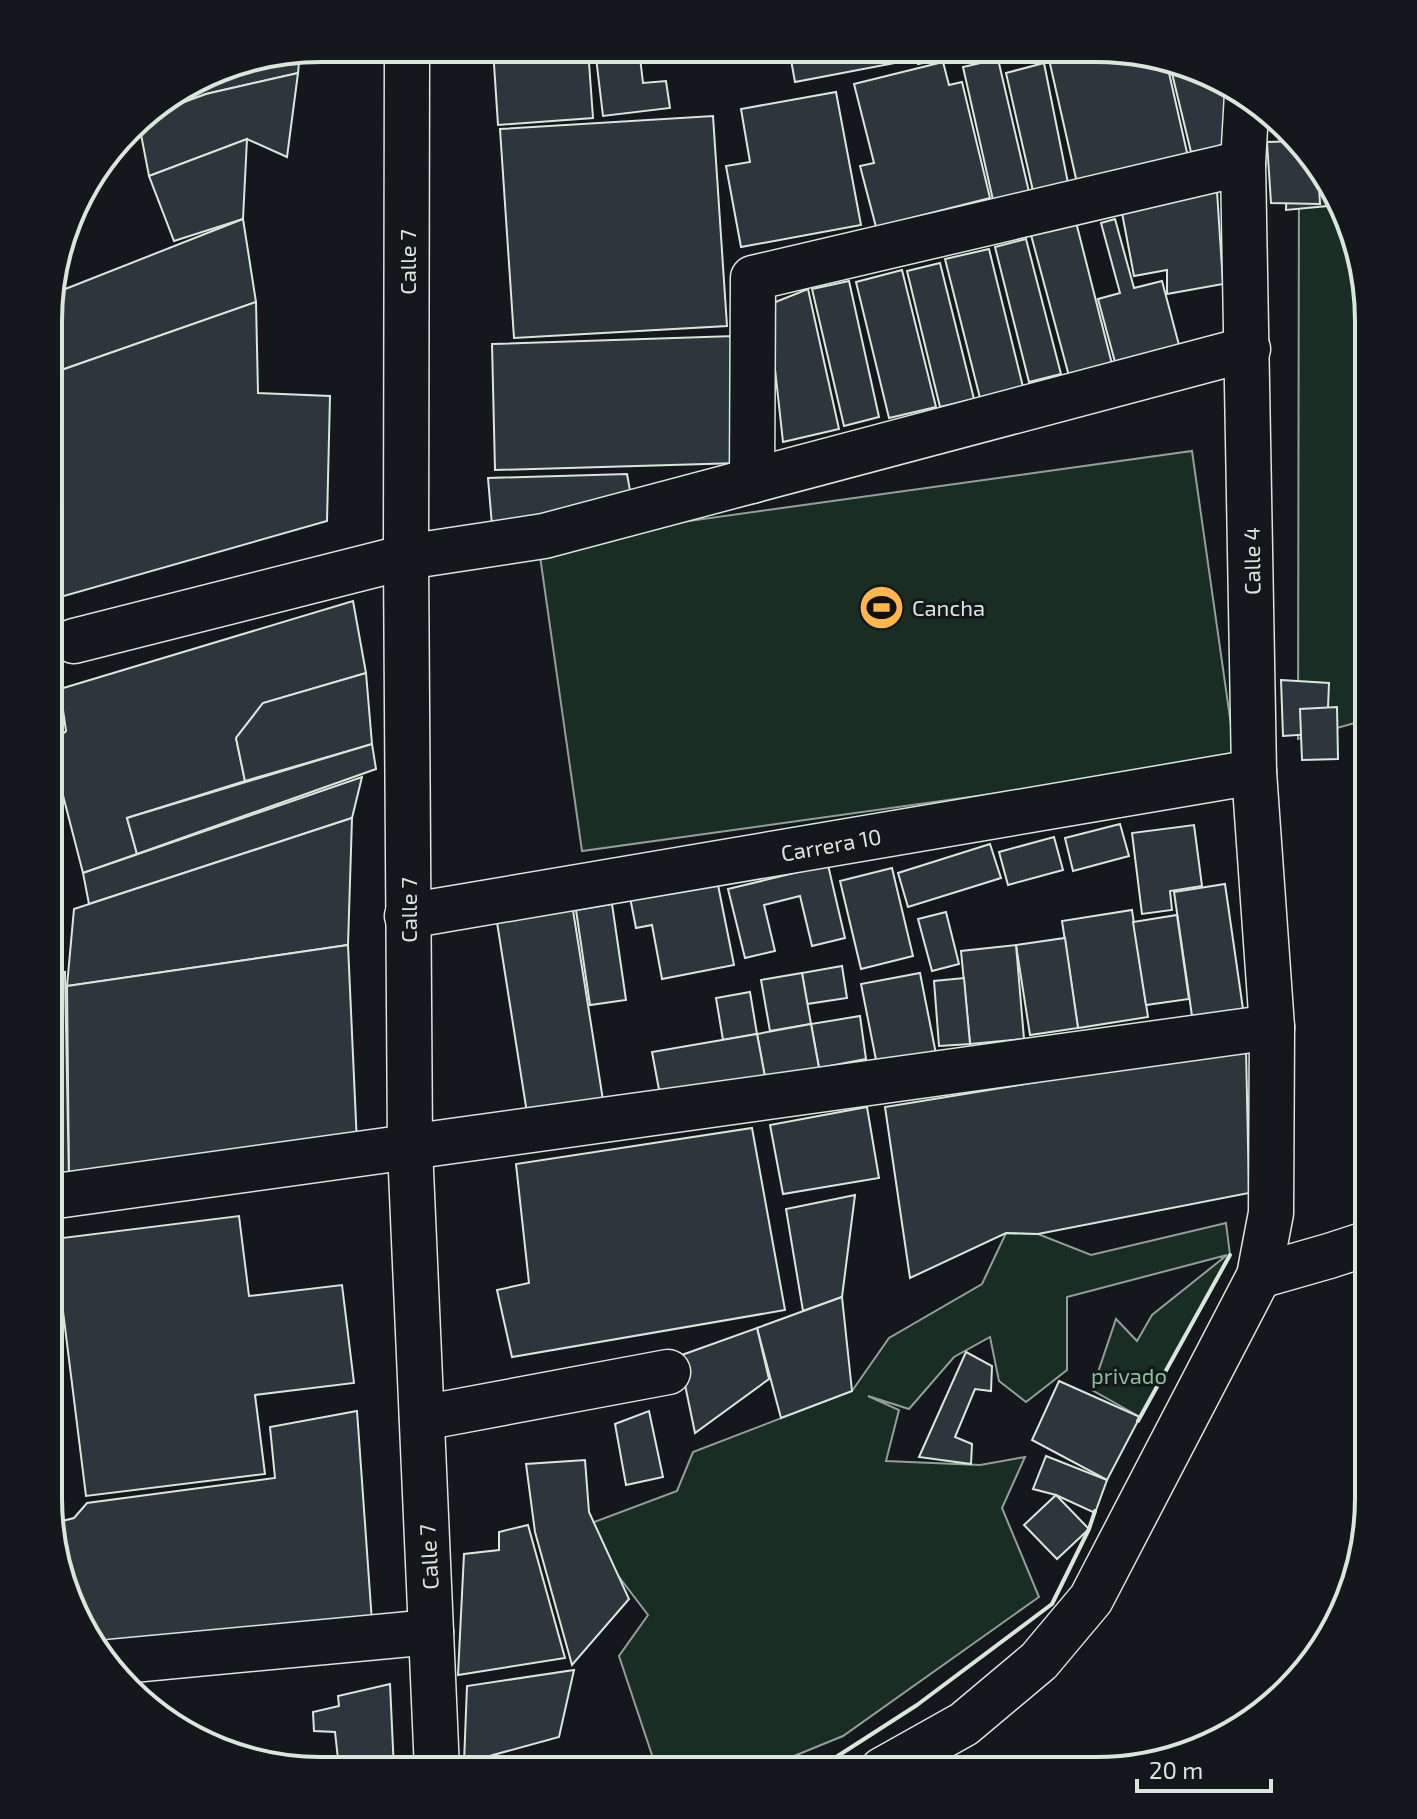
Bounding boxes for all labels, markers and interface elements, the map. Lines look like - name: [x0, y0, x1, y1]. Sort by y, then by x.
- street label: Calle 7: [394, 229, 420, 295]
- street label: Calle 4: [1237, 527, 1265, 595]
- sports icon: Cancha: [857, 583, 905, 631]
- place label: Cancha: [912, 594, 985, 620]
- street label: Carrera 10: [779, 822, 883, 866]
- street label: Calle 7: [395, 877, 421, 943]
- park label: privado: [1091, 1362, 1167, 1388]
- street label: Calle 7: [413, 1524, 443, 1590]
- scale bar: [1137, 1743, 1271, 1793]
- text: 20 m: [1149, 1755, 1203, 1784]

